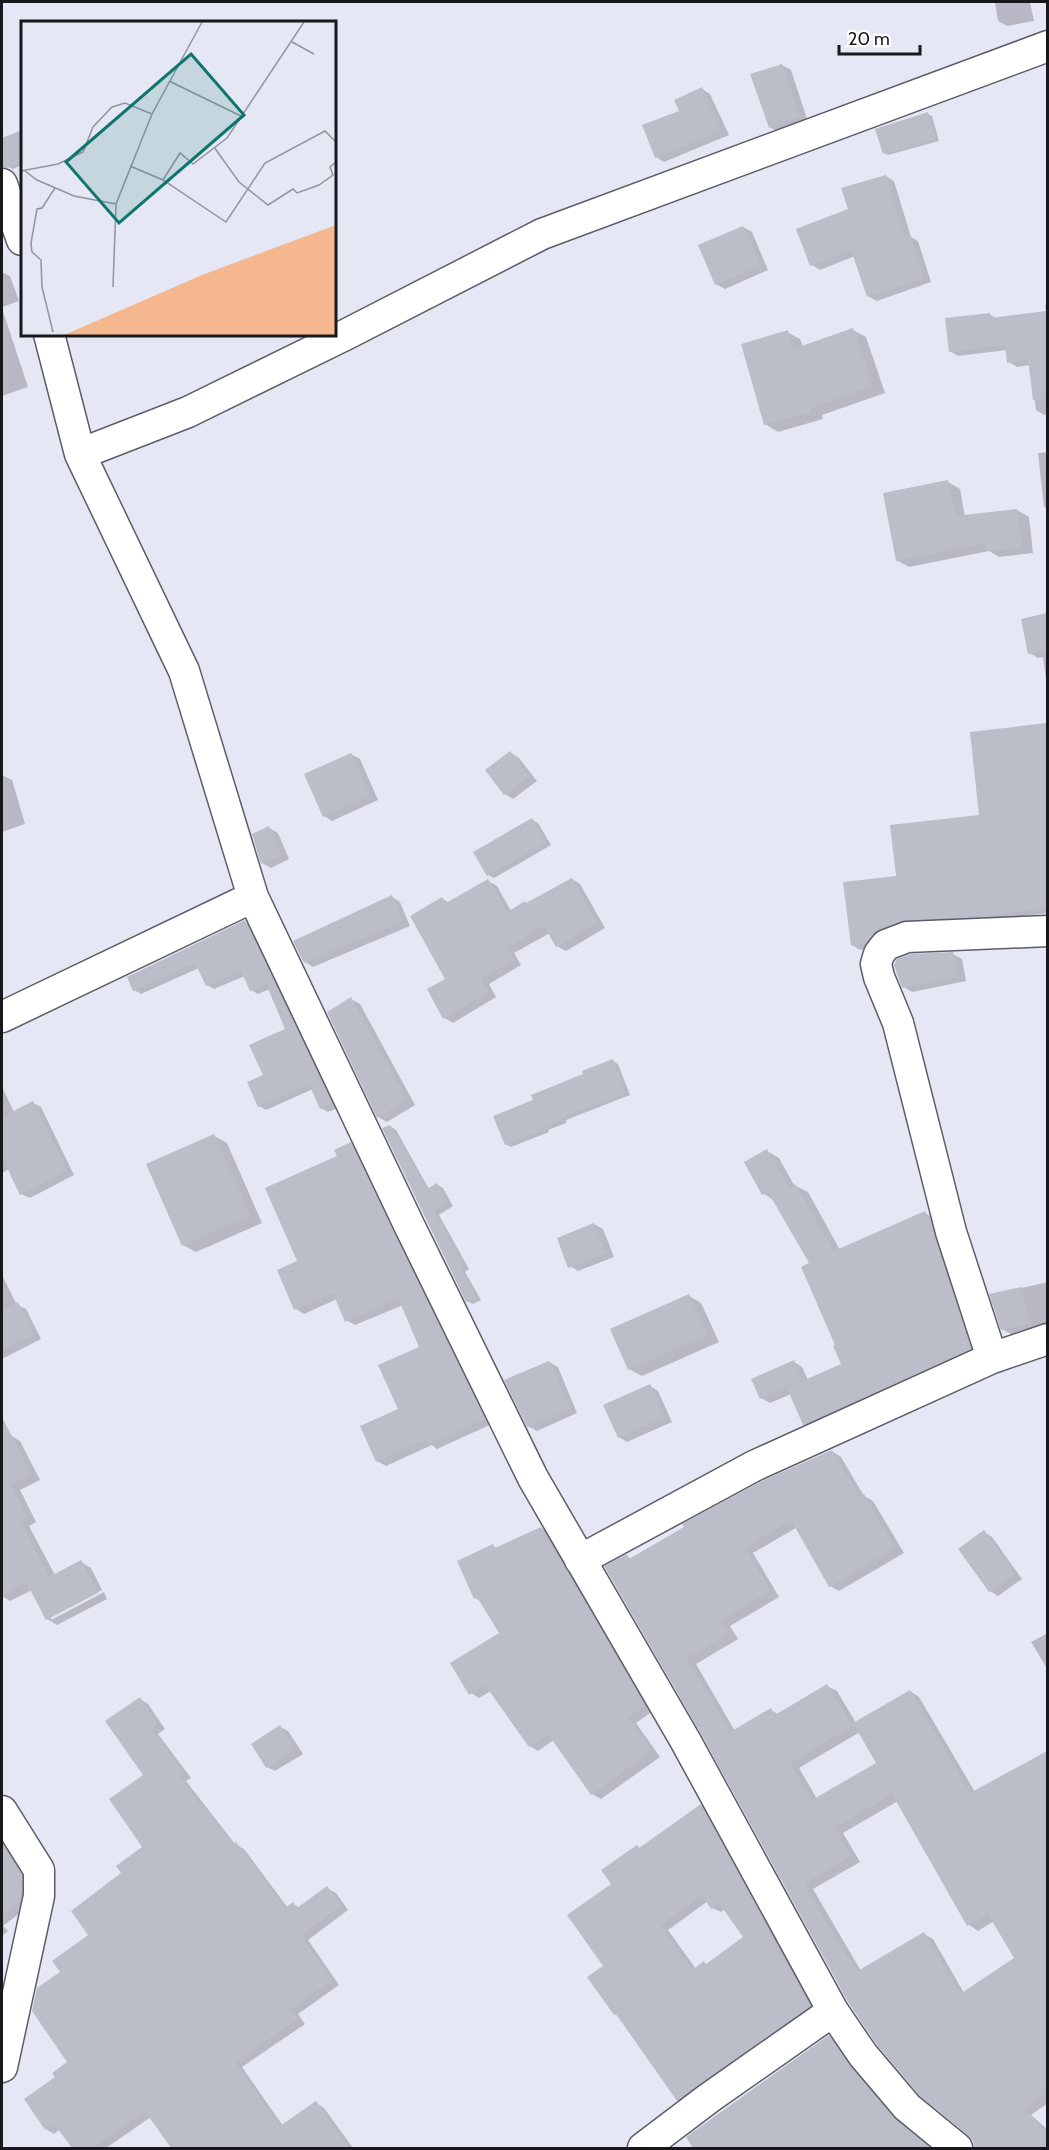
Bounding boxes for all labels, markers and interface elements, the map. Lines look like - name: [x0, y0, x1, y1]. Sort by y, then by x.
- scale bar: [839, 18, 920, 56]
- inset map: [21, 21, 336, 336]
- text: 20 m: [848, 28, 890, 50]

